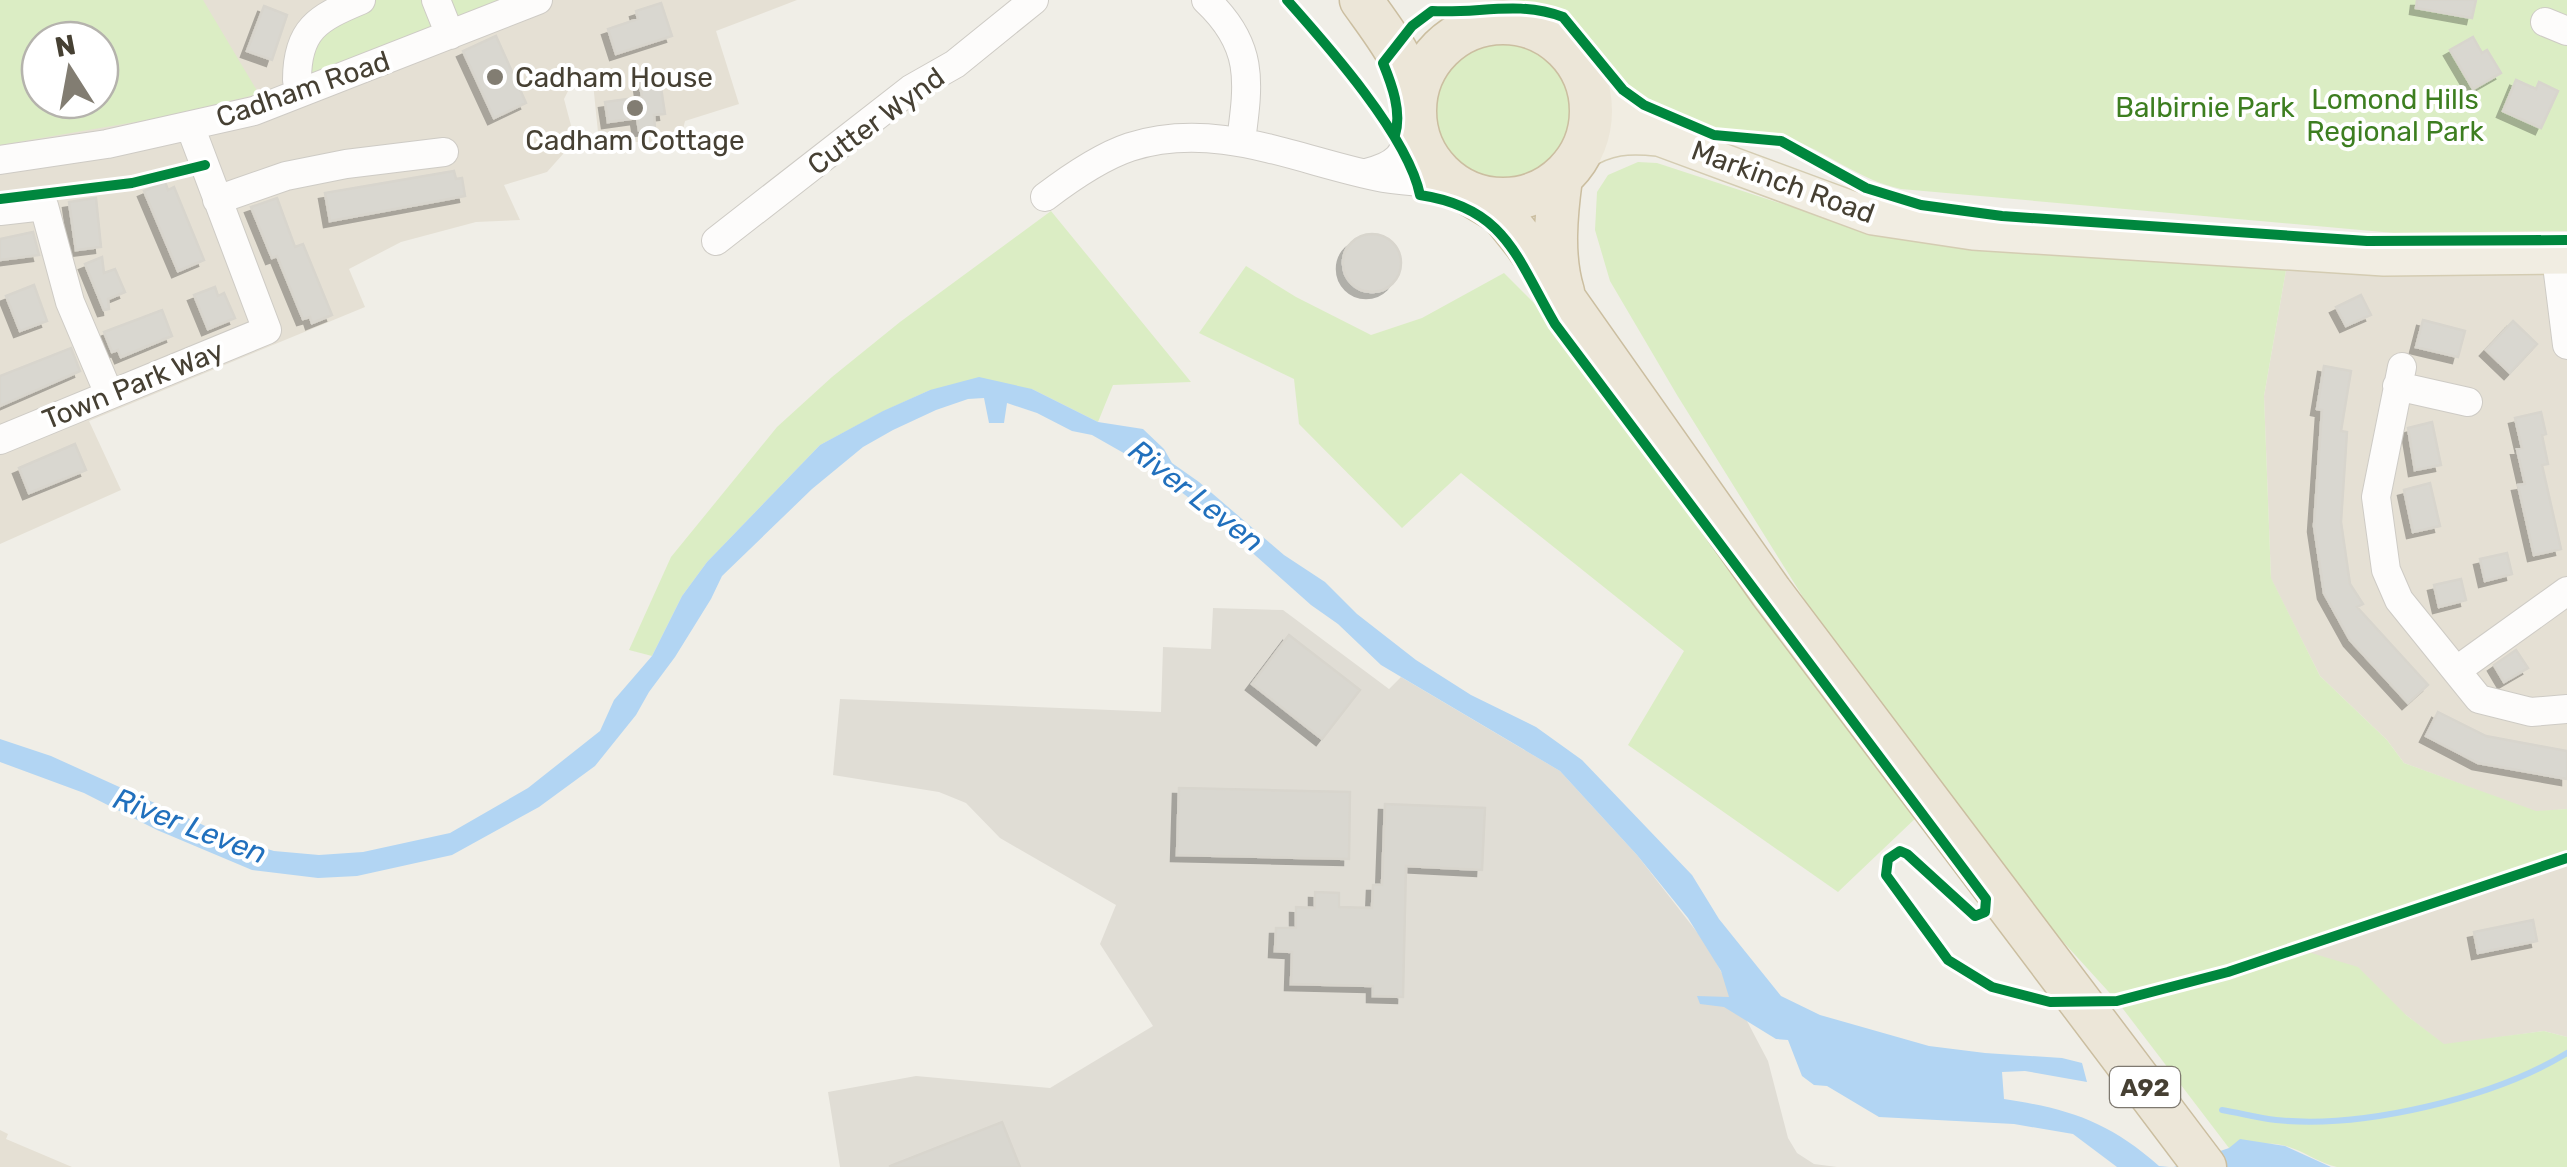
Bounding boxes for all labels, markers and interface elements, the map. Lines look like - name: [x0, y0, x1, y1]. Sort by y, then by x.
- north arrow: [20, 20, 120, 120]
- text: N: [52, 28, 78, 64]
- street label: Cadham Road: [212, 44, 394, 134]
- street label: Cutter Wynd: [801, 60, 951, 182]
- place label: Cadham House: [515, 61, 713, 94]
- marker: Cadham House: [484, 66, 506, 88]
- park label: Lomond Hills Regional Park: [2306, 83, 2484, 148]
- park label: Balbirnie Park: [2115, 91, 2295, 124]
- marker: Cadham Cottage: [624, 97, 646, 119]
- place label: Cadham Cottage: [525, 124, 745, 157]
- street label: Markinch Road: [1687, 134, 1879, 230]
- street label: Town Park Way: [38, 334, 228, 436]
- water label: River Leven: [1121, 432, 1271, 560]
- water label: River Leven: [108, 780, 272, 872]
- road number: A92: [2110, 1067, 2180, 1107]

